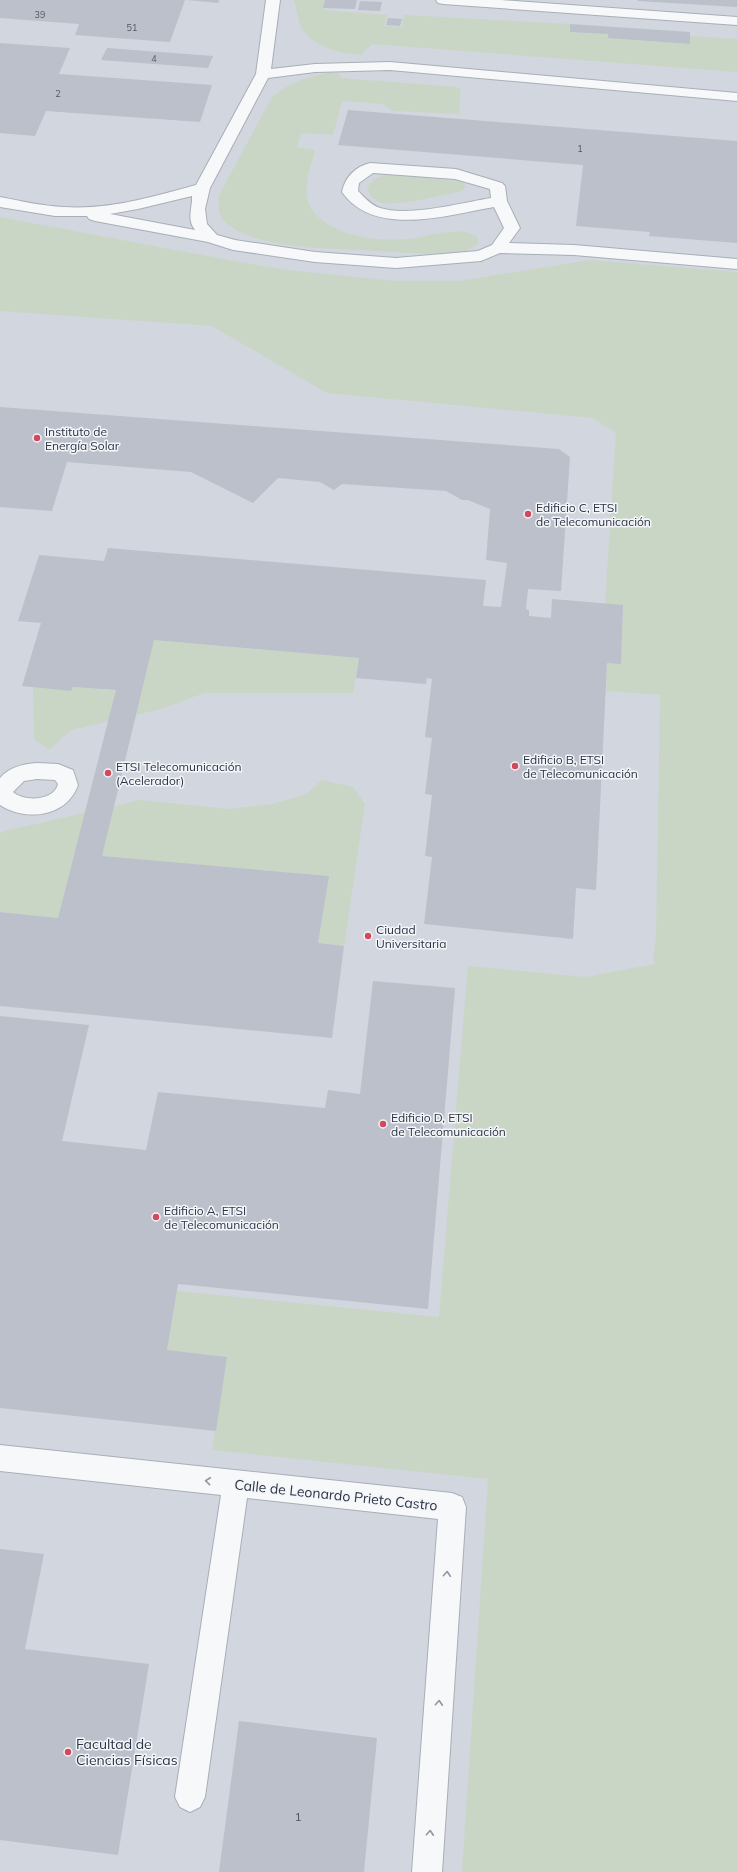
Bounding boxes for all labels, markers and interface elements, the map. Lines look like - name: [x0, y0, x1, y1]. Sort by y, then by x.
- house number: 39: [35, 9, 45, 20]
- house number: 51: [127, 22, 137, 33]
- house number: 4: [151, 53, 157, 64]
- house number: 2: [55, 88, 61, 99]
- house number: 1: [577, 143, 583, 154]
- place label: Instituto de Energía Solar: [45, 424, 120, 453]
- marker: Instituto de Energía Solar: [32, 433, 42, 443]
- place label: Edificio C, ETSI de Telecomunicación: [536, 500, 651, 529]
- marker: Edificio C, ETSI de Telecomunicación: [523, 509, 533, 519]
- place label: Edificio B, ETSI de Telecomunicación: [523, 752, 638, 781]
- place label: ETSI Telecomunicación (Acelerador): [116, 759, 242, 788]
- marker: Edificio B, ETSI de Telecomunicación: [510, 761, 520, 771]
- marker: ETSI Telecomunicación (Acelerador): [103, 768, 113, 778]
- place label: Ciudad Universitaria: [376, 922, 446, 951]
- marker: Ciudad Universitaria: [363, 931, 373, 941]
- place label: Edificio D, ETSI de Telecomunicación: [391, 1110, 506, 1139]
- marker: Edificio D, ETSI de Telecomunicación: [378, 1119, 388, 1129]
- place label: Edificio A, ETSI de Telecomunicación: [164, 1203, 279, 1232]
- marker: Edificio A, ETSI de Telecomunicación: [151, 1212, 161, 1222]
- street label: Calle de Leonardo Prieto Castro: [234, 1475, 438, 1515]
- one-way arrow: [205, 1477, 211, 1486]
- one-way arrow: [443, 1571, 452, 1577]
- one-way arrow: [434, 1700, 443, 1706]
- place label: Facultad de Ciencias Físicas: [76, 1735, 178, 1769]
- marker: Facultad de Ciencias Físicas: [63, 1747, 73, 1757]
- house number: 1: [294, 1809, 302, 1824]
- one-way arrow: [425, 1830, 434, 1836]

